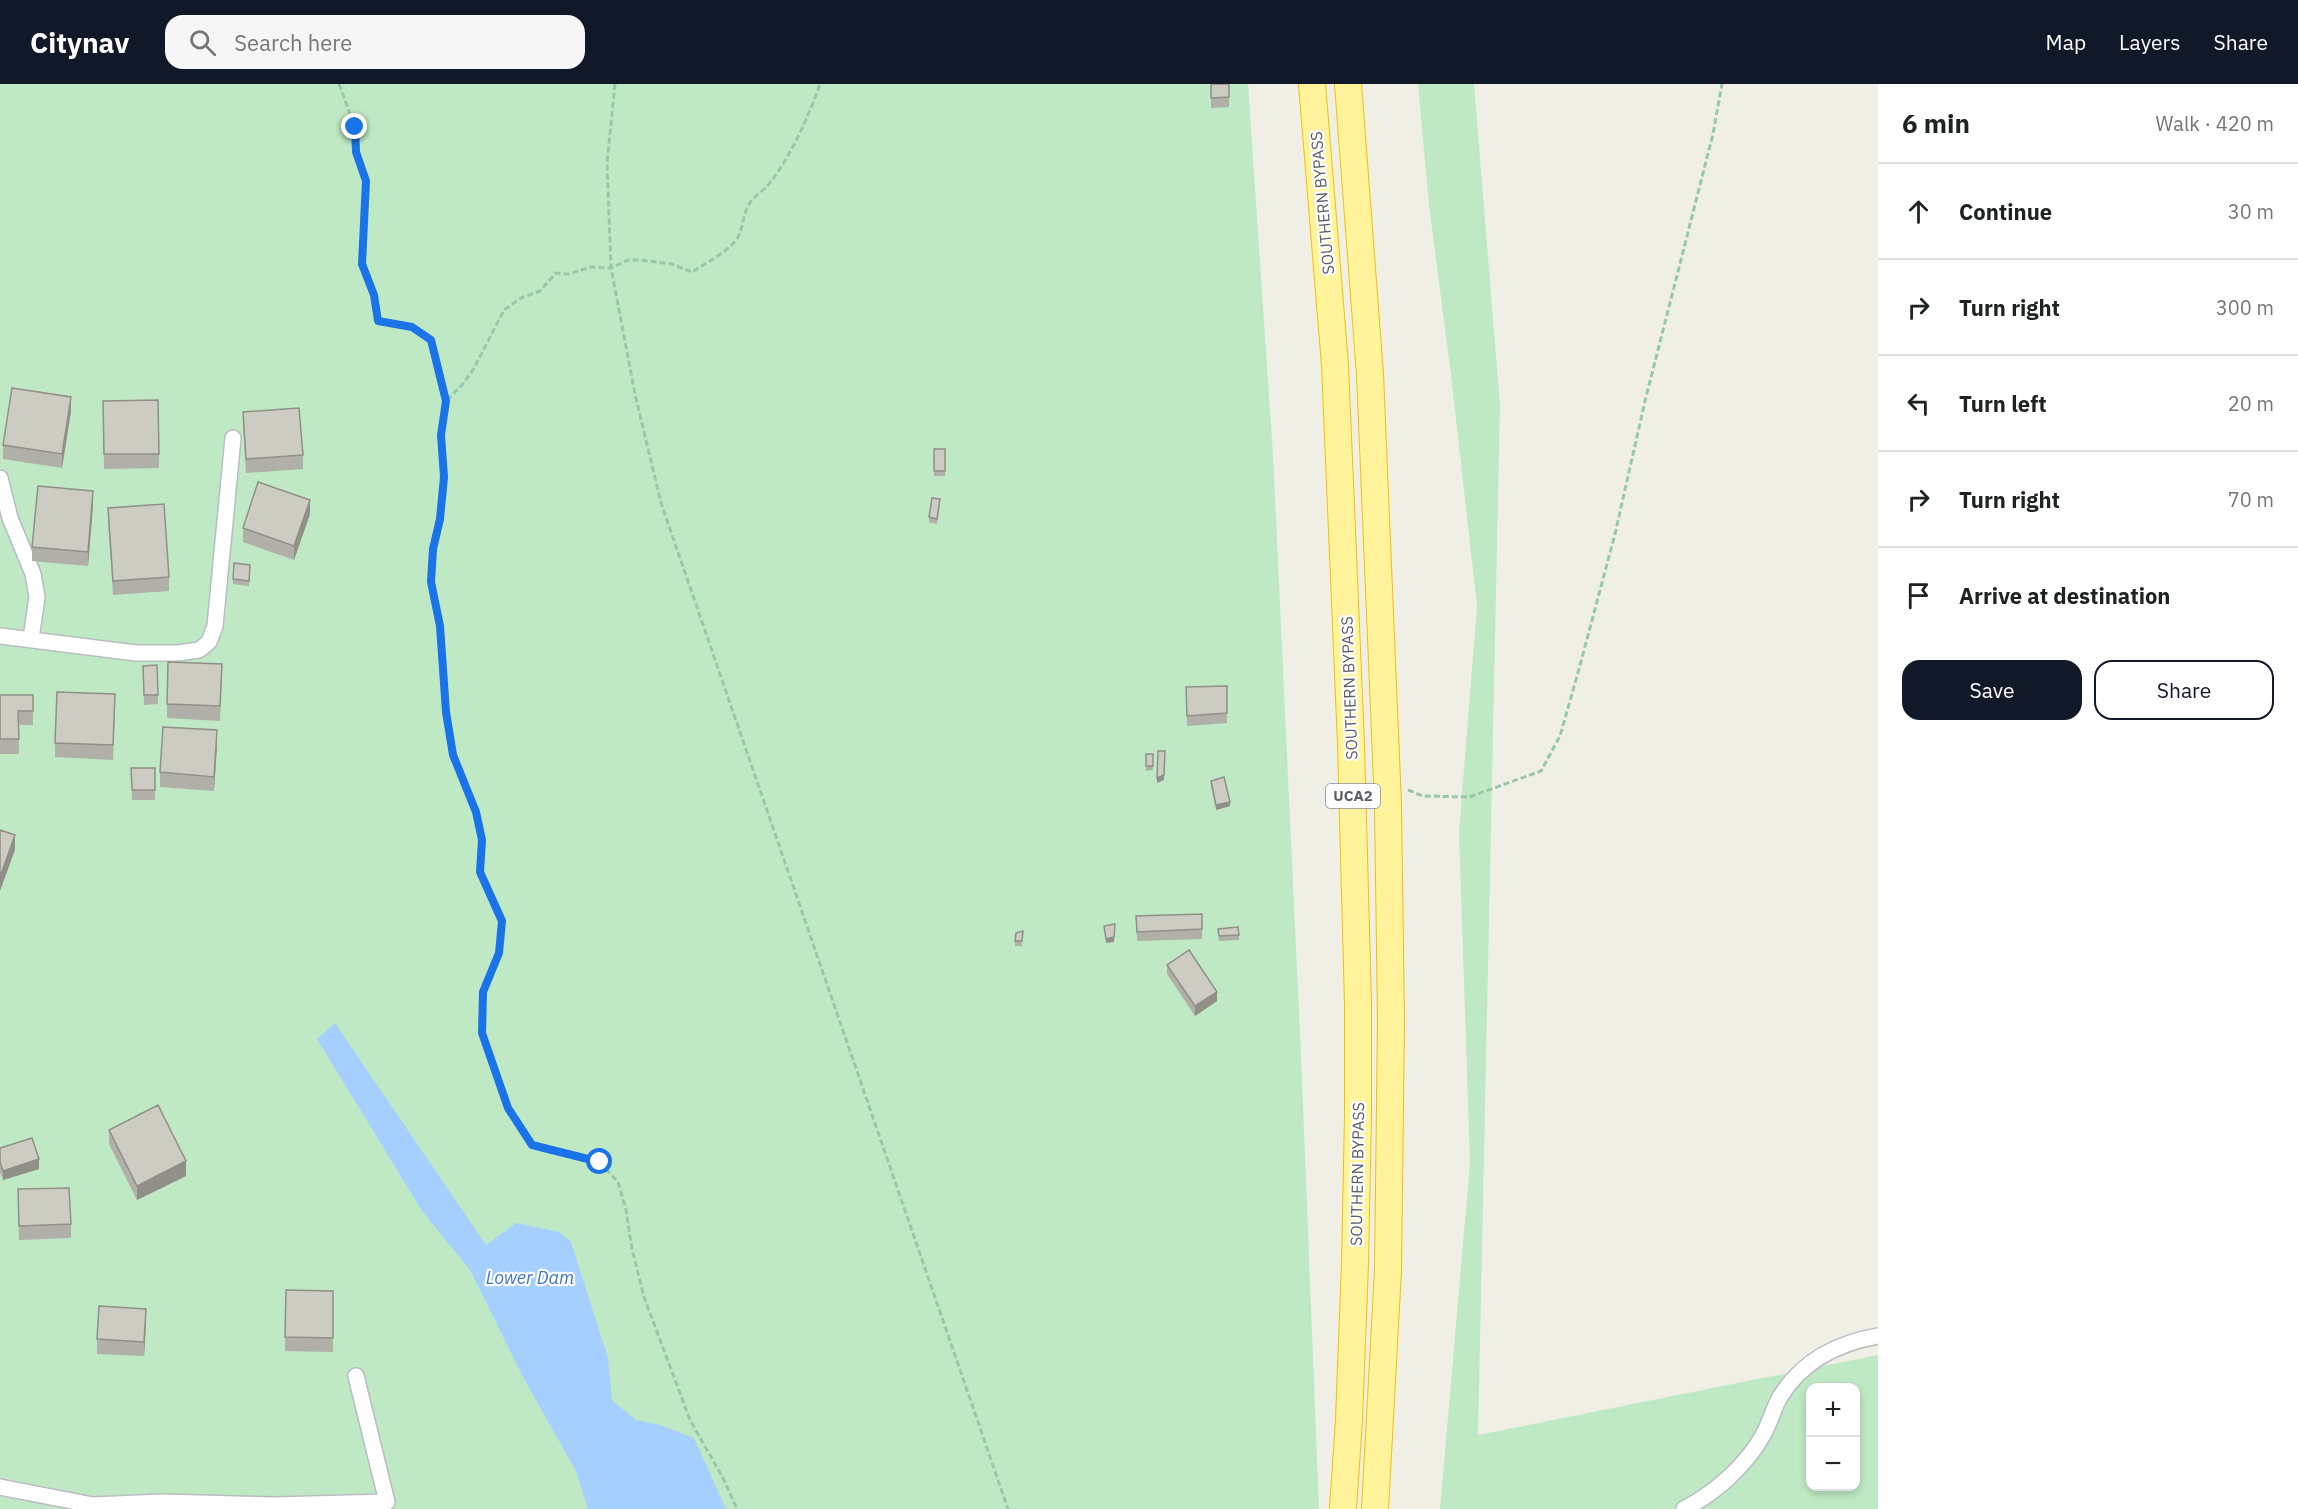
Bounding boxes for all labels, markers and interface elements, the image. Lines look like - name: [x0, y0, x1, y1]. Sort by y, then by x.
- search box: [165, 15, 585, 69]
- text: Citynav: [30, 24, 129, 61]
- icon: search: [186, 26, 219, 59]
- text: Search here: [234, 28, 352, 57]
- text: Map: [2046, 28, 2086, 56]
- text: Layers: [2119, 28, 2181, 56]
- text: Share: [2214, 28, 2268, 56]
- text: 6 min: [1902, 106, 1970, 140]
- text: Walk · 420 m: [2156, 110, 2274, 137]
- route end: [341, 113, 367, 139]
- street label: SOUTHERN BYPASS: [1306, 131, 1338, 275]
- icon: ahead: [1902, 195, 1935, 228]
- text: Continue: [1959, 197, 2052, 226]
- text: 30 m: [2228, 198, 2274, 225]
- icon: right: [1902, 291, 1935, 324]
- text: Turn right: [1959, 293, 2060, 322]
- text: 300 m: [2216, 294, 2274, 321]
- icon: left: [1902, 387, 1935, 420]
- text: Turn left: [1959, 389, 2047, 418]
- text: 20 m: [2228, 390, 2274, 417]
- icon: right: [1902, 483, 1935, 516]
- text: Turn right: [1959, 485, 2060, 514]
- text: 70 m: [2228, 486, 2274, 513]
- icon: arrive: [1902, 579, 1935, 612]
- text: Arrive at destination: [1959, 581, 2170, 610]
- street label: SOUTHERN BYPASS: [1336, 616, 1362, 760]
- button: Save: [1902, 660, 2082, 720]
- button: Share: [2094, 660, 2274, 720]
- road number: UCA2: [1326, 784, 1380, 808]
- street label: SOUTHERN BYPASS: [1346, 1102, 1368, 1246]
- route start: [586, 1148, 612, 1174]
- water label: Lower Dam: [486, 1266, 574, 1289]
- map controls: [1806, 1383, 1860, 1491]
- button: +: [1806, 1383, 1860, 1437]
- button: −: [1806, 1437, 1860, 1491]

